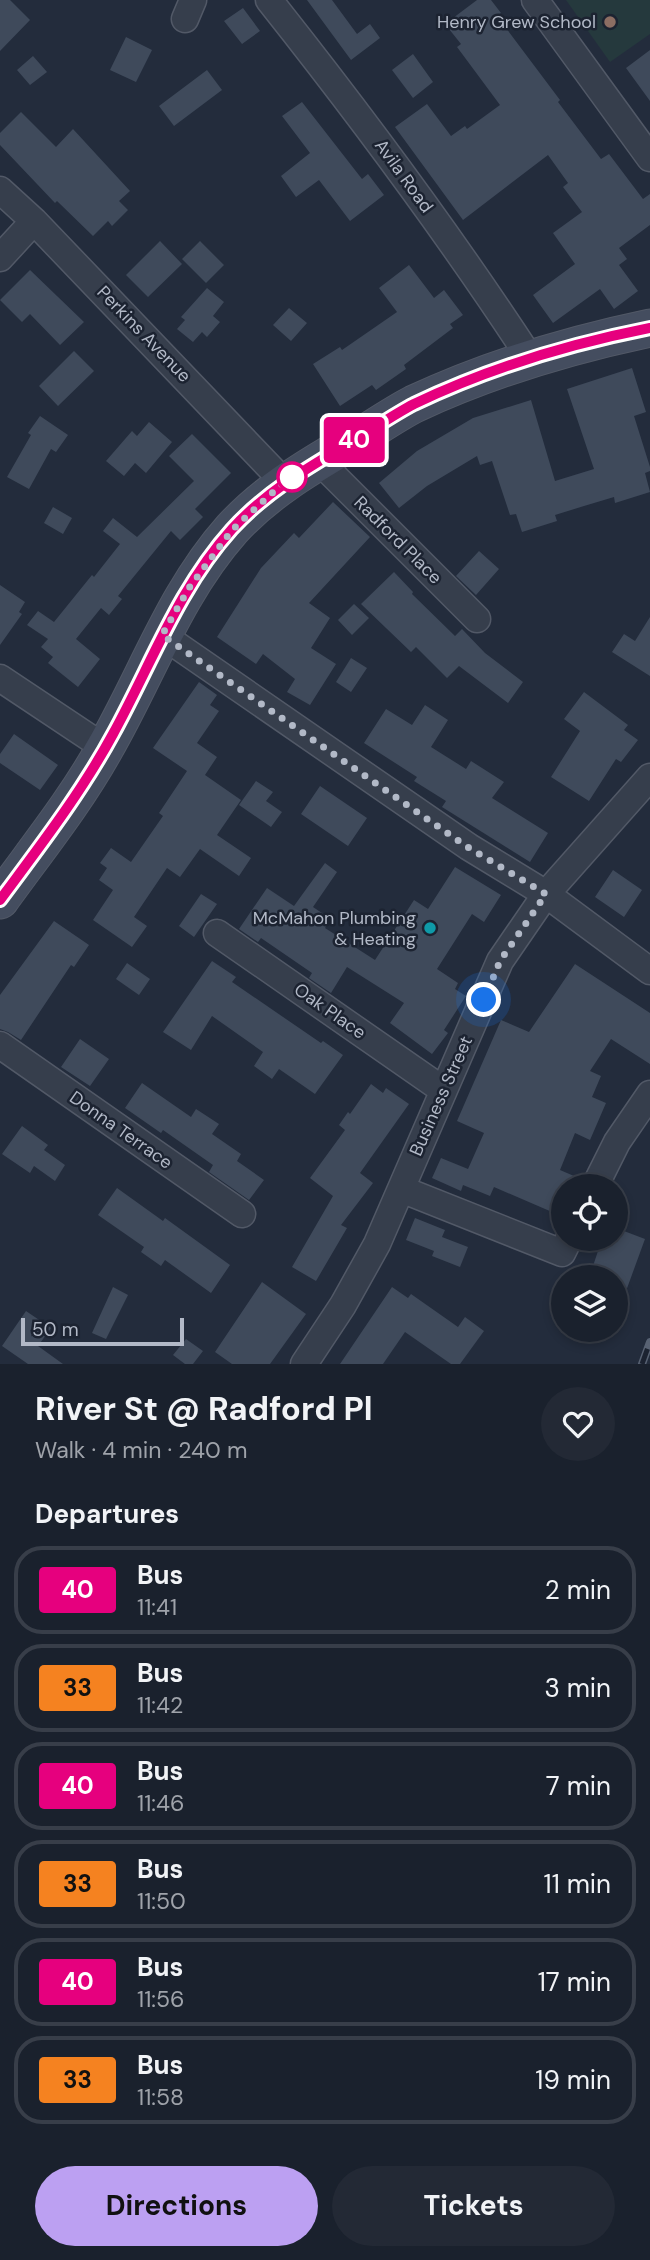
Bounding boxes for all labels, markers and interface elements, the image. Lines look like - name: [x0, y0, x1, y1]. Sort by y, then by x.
- place label: Henry Grew School: [437, 10, 596, 34]
- marker: Henry Grew School: [602, 14, 618, 30]
- street label: Avila Road: [369, 134, 439, 218]
- street label: Perkins Avenue: [92, 281, 196, 387]
- line badge: 40: [322, 417, 386, 463]
- text: 40: [338, 424, 370, 455]
- unlabelled marker: [277, 462, 307, 492]
- street label: Radford Place: [349, 491, 447, 589]
- place label: McMahon Plumbing & Heating: [253, 906, 416, 951]
- marker: McMahon Plumbing & Heating: [422, 920, 438, 936]
- street label: Oak Place: [289, 978, 371, 1044]
- your location: [466, 982, 501, 1017]
- street label: Business Street: [404, 1032, 478, 1160]
- street label: Donna Terrace: [65, 1086, 177, 1174]
- map controls: [551, 1174, 628, 1342]
- button: locate: [551, 1174, 628, 1251]
- button: layers: [551, 1265, 628, 1342]
- scale bar: [21, 1315, 184, 1347]
- text: 50 m: [32, 1317, 79, 1342]
- text: River St @ Radford Pl: [35, 1387, 373, 1430]
- button: heart: [541, 1387, 615, 1461]
- text: Walk · 4 min · 240 m: [35, 1435, 247, 1465]
- text: Departures: [35, 1497, 179, 1531]
- text: Bus: [137, 1558, 183, 1592]
- text: 2 min: [545, 1573, 611, 1607]
- text: 40: [61, 1574, 94, 1605]
- text: 11:41: [137, 1592, 177, 1622]
- text: Bus: [137, 1656, 183, 1690]
- text: 3 min: [544, 1671, 611, 1705]
- text: 33: [63, 1672, 92, 1703]
- text: 11:42: [137, 1690, 183, 1720]
- text: Bus: [137, 1754, 183, 1788]
- text: 7 min: [546, 1769, 611, 1803]
- text: 40: [61, 1770, 94, 1801]
- text: 11:46: [137, 1788, 184, 1818]
- text: Bus: [137, 1852, 183, 1886]
- text: 11 min: [544, 1867, 611, 1901]
- text: 33: [63, 1868, 92, 1899]
- text: 11:50: [137, 1886, 186, 1916]
- text: Bus: [137, 1950, 183, 1984]
- text: 17 min: [538, 1965, 611, 1999]
- text: 40: [61, 1966, 94, 1997]
- text: 11:56: [137, 1984, 184, 2014]
- text: Bus: [137, 2048, 183, 2082]
- text: 19 min: [535, 2063, 611, 2097]
- text: 33: [63, 2064, 92, 2095]
- text: 11:58: [137, 2082, 184, 2112]
- button: Directions: [35, 2166, 318, 2246]
- button: Tickets: [332, 2166, 615, 2246]

